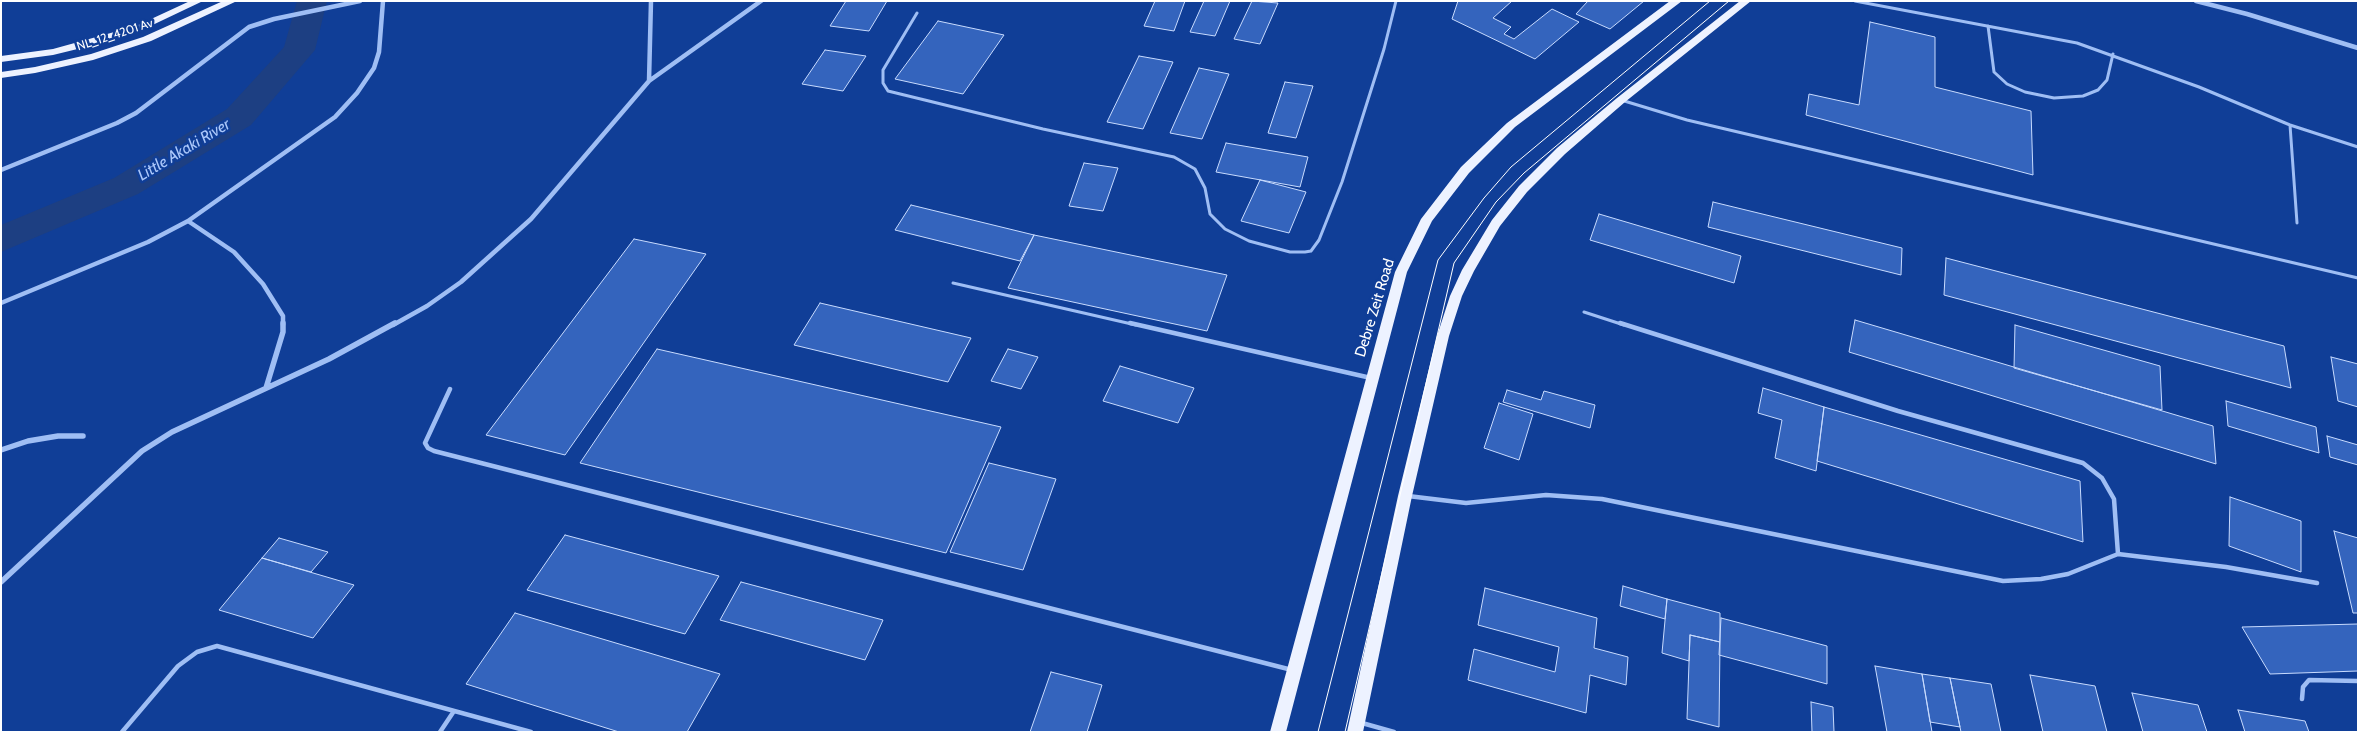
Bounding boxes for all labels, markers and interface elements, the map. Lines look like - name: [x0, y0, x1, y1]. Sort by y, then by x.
- street label: NL_12_4201 Av: [75, 16, 155, 54]
- water label: Little Akaki River: [134, 115, 234, 185]
- street label: Debre Zeit Road: [1351, 257, 1399, 359]

